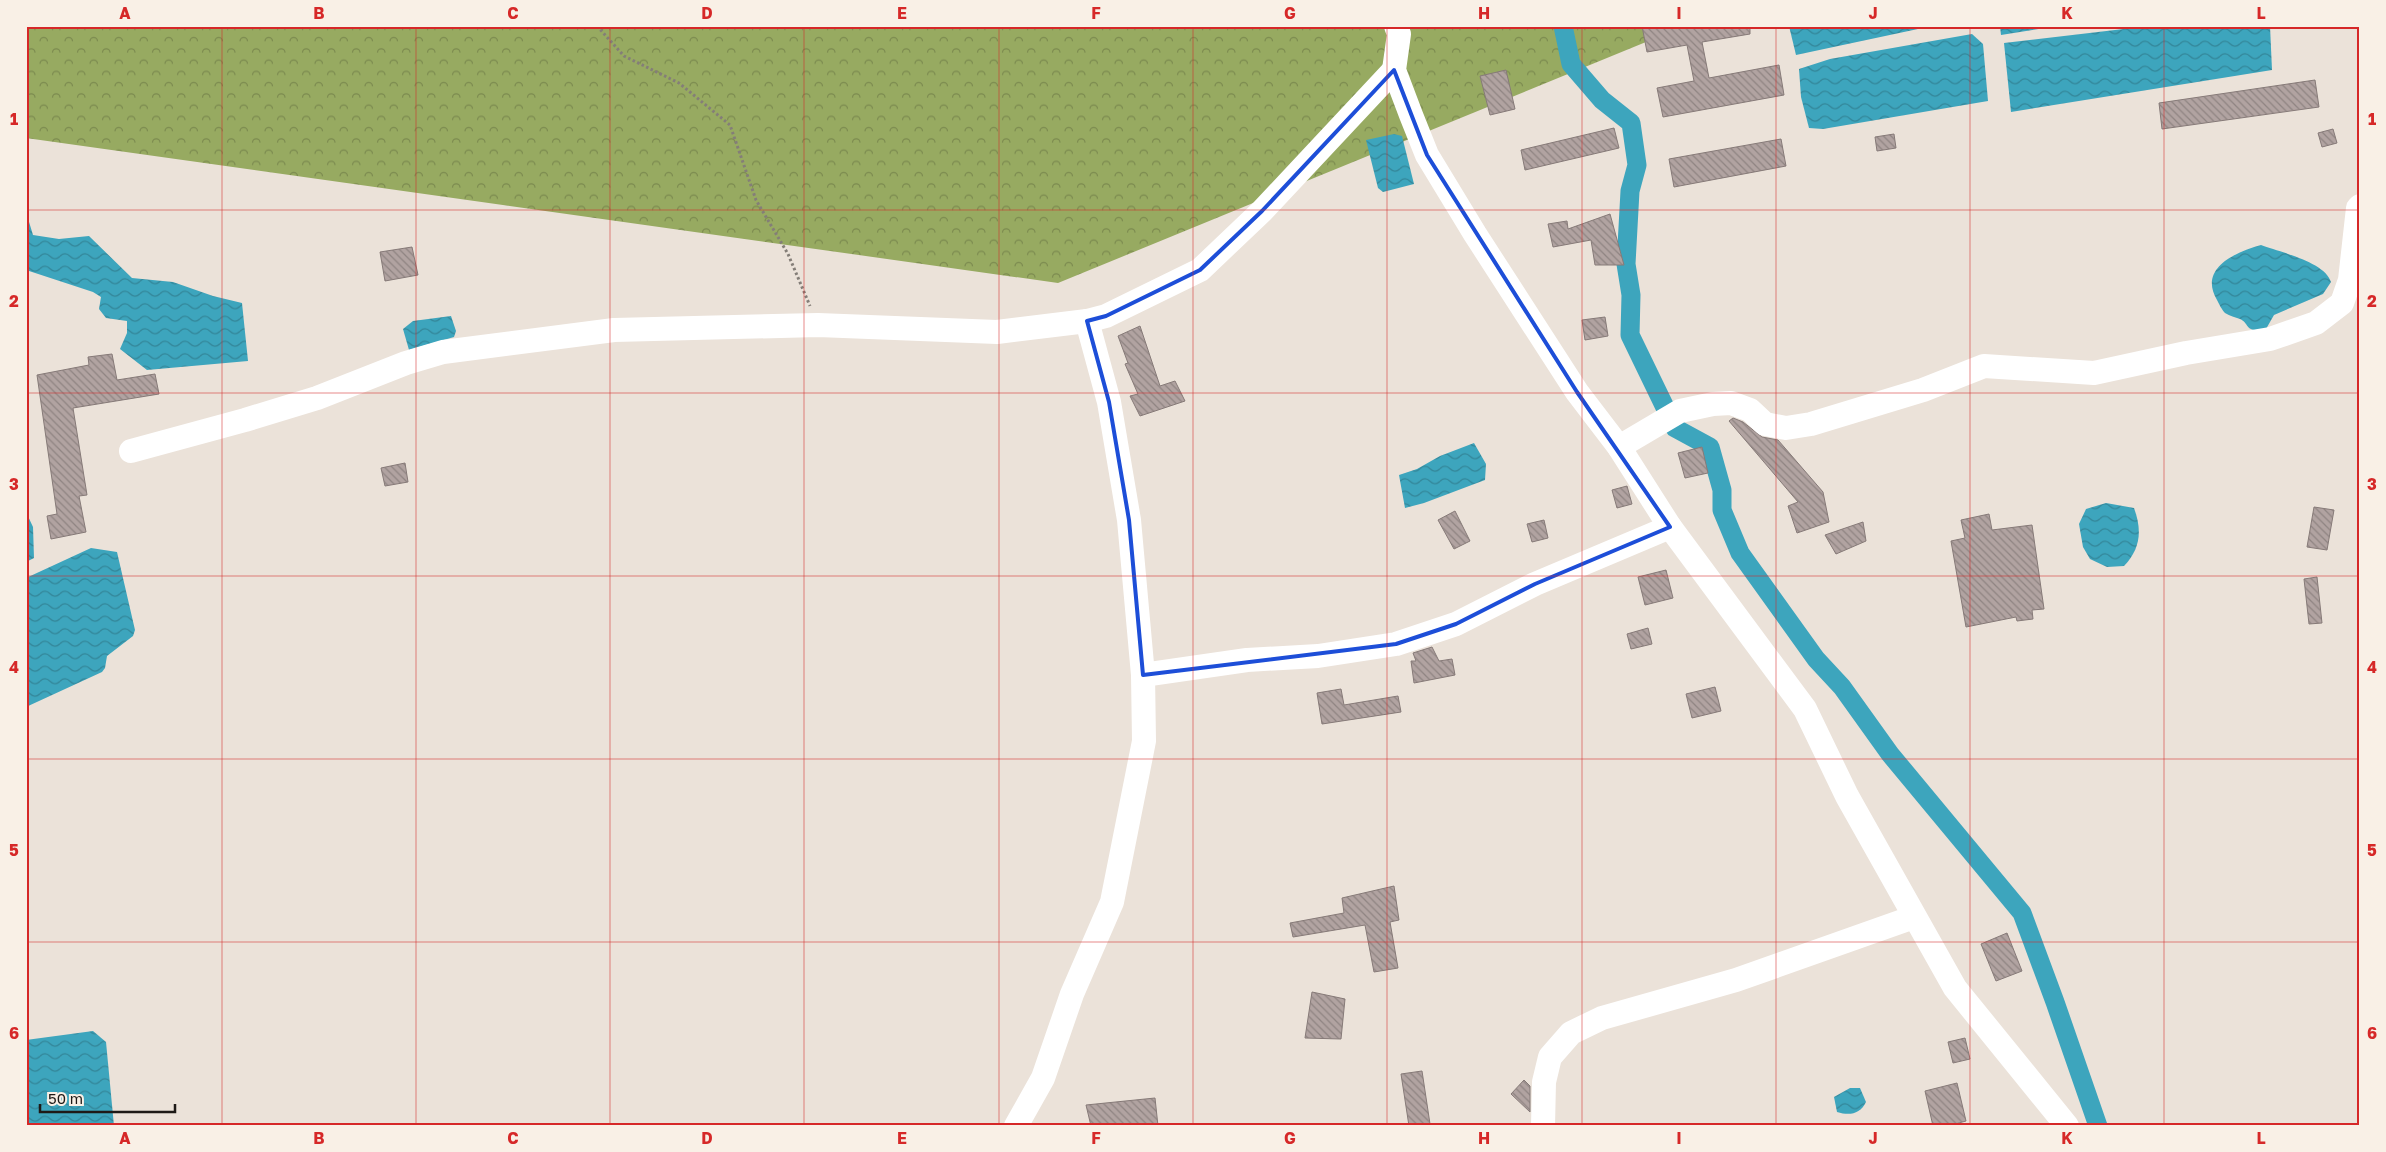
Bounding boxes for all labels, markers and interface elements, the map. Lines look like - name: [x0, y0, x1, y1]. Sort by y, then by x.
- text: A: [119, 3, 131, 23]
- text: B: [313, 3, 325, 23]
- text: C: [507, 3, 519, 23]
- text: D: [701, 3, 713, 23]
- text: E: [897, 3, 907, 23]
- text: F: [1091, 3, 1101, 23]
- text: G: [1284, 3, 1296, 23]
- text: H: [1478, 3, 1490, 23]
- text: I: [1676, 3, 1682, 23]
- text: J: [1868, 3, 1878, 23]
- text: K: [2061, 3, 2073, 23]
- text: L: [2256, 3, 2266, 23]
- text: 1: [10, 109, 18, 129]
- text: 1: [2368, 109, 2376, 129]
- text: 2: [9, 291, 19, 311]
- text: 2: [2367, 291, 2377, 311]
- text: 3: [9, 474, 19, 494]
- text: 3: [2367, 474, 2377, 494]
- text: 4: [9, 657, 19, 677]
- text: 4: [2367, 657, 2377, 677]
- text: 5: [9, 840, 19, 860]
- text: 5: [2367, 840, 2377, 860]
- text: 6: [9, 1023, 19, 1043]
- text: 6: [2367, 1023, 2377, 1043]
- scale bar: [40, 1082, 175, 1114]
- text: 50 m: [48, 1089, 83, 1107]
- text: A: [119, 1128, 131, 1148]
- text: B: [313, 1128, 325, 1148]
- text: C: [507, 1128, 519, 1148]
- text: D: [701, 1128, 713, 1148]
- text: E: [897, 1128, 907, 1148]
- text: F: [1091, 1128, 1101, 1148]
- text: G: [1284, 1128, 1296, 1148]
- text: H: [1478, 1128, 1490, 1148]
- text: I: [1676, 1128, 1682, 1148]
- text: J: [1868, 1128, 1878, 1148]
- text: K: [2061, 1128, 2073, 1148]
- text: L: [2256, 1128, 2266, 1148]

